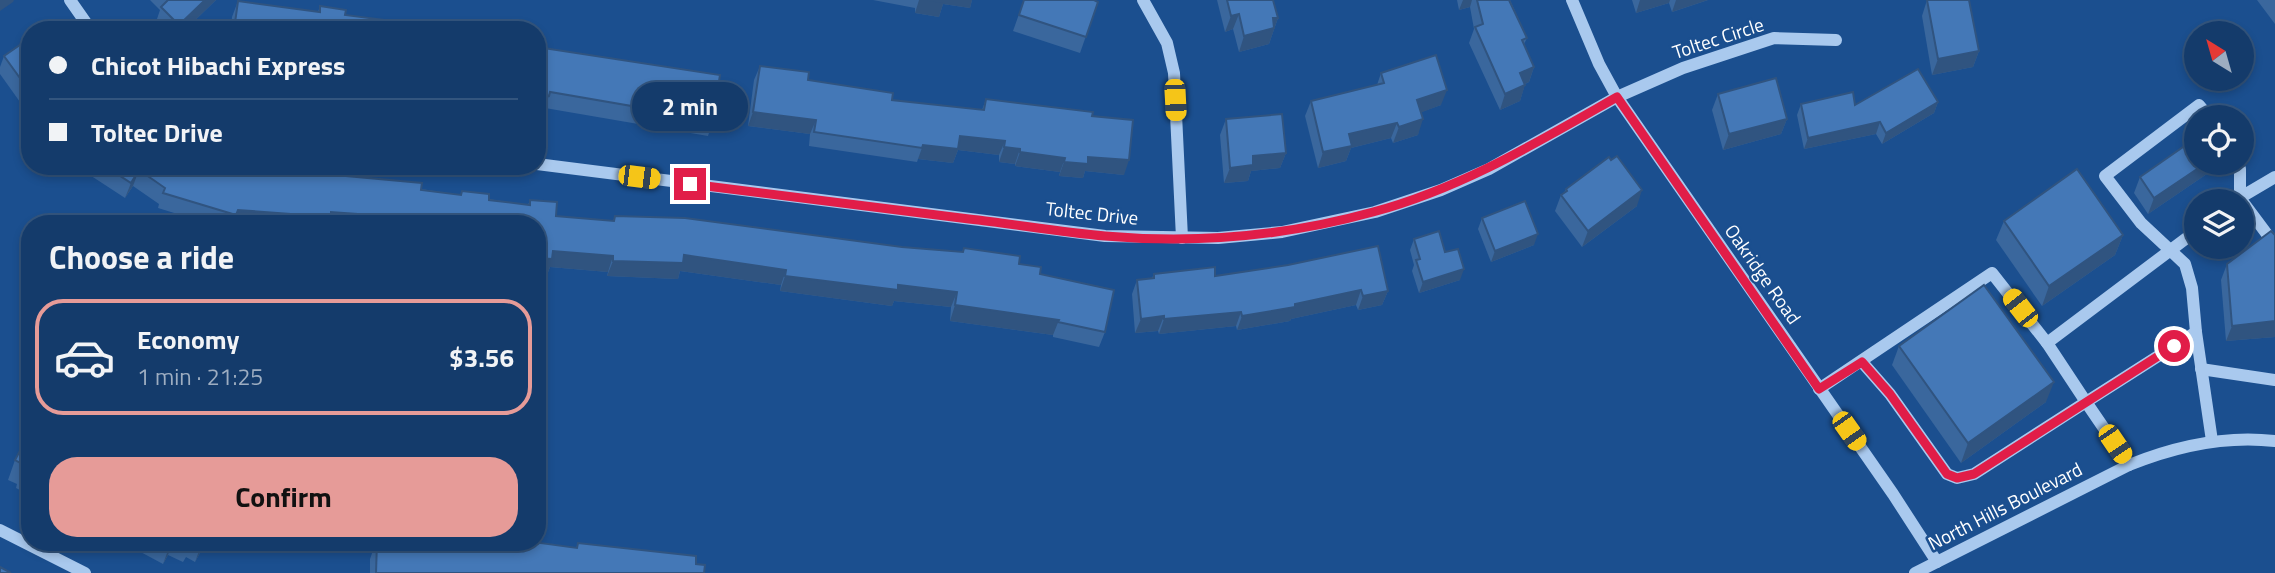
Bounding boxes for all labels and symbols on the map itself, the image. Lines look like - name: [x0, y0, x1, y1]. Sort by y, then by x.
- street label: Toltec Circle: [1668, 9, 1767, 66]
- north arrow: [2184, 21, 2254, 91]
- car: [1164, 78, 1187, 122]
- callout: 2 min: [632, 82, 748, 132]
- car: [617, 164, 662, 190]
- route end: [674, 168, 706, 200]
- street label: Toltec Drive: [1044, 193, 1140, 232]
- street label: Oakridge Road: [1718, 218, 1809, 330]
- car: [1999, 285, 2042, 331]
- route start: [2158, 330, 2190, 362]
- car: [1829, 408, 1870, 454]
- car: [2095, 421, 2136, 467]
- street label: North Hills Boulevard: [1923, 454, 2087, 557]

